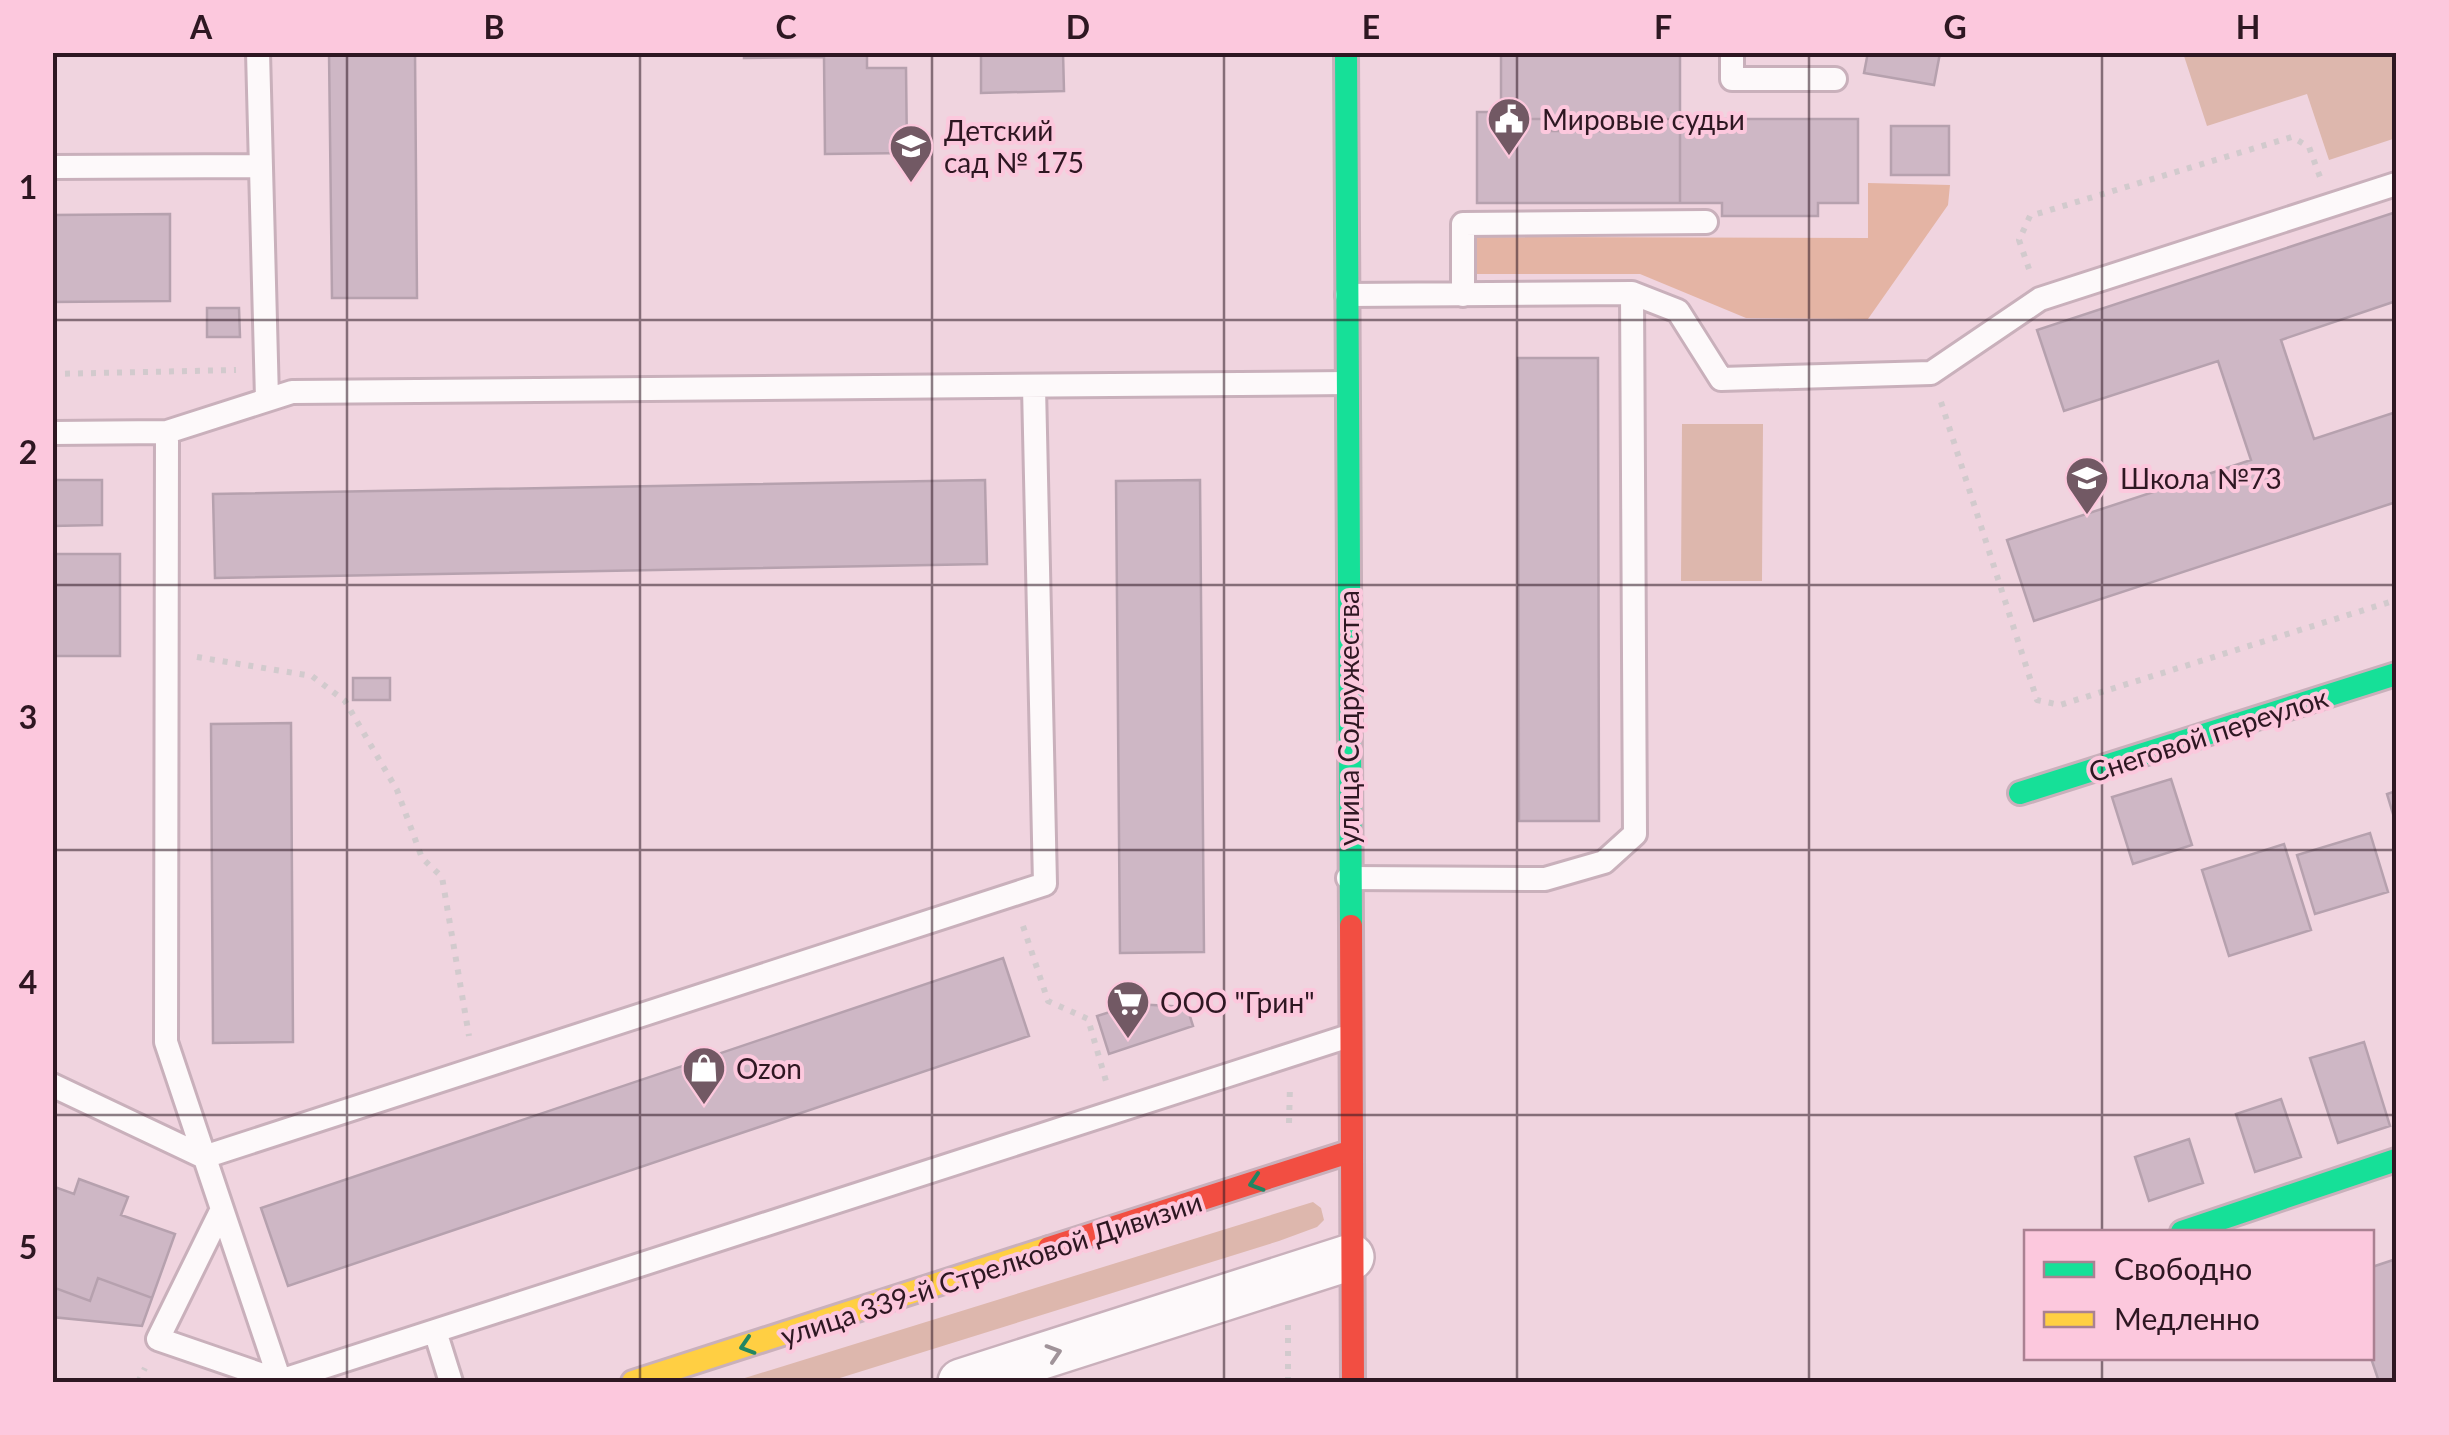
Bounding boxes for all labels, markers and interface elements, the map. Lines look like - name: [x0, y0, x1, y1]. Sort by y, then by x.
- text: A: [189, 7, 213, 46]
- text: B: [483, 7, 505, 46]
- text: C: [775, 7, 797, 46]
- text: D: [1066, 7, 1090, 46]
- text: E: [1362, 7, 1380, 46]
- text: F: [1654, 7, 1672, 46]
- text: G: [1943, 7, 1967, 46]
- text: H: [2236, 7, 2260, 46]
- public building icon: Мировые судьи: [1486, 96, 1532, 157]
- place label: Мировые судьи: [1542, 102, 1745, 136]
- place label: Детский сад № 175: [944, 113, 1084, 179]
- school or university icon: Детский сад № 175: [888, 123, 934, 184]
- text: 1: [19, 167, 37, 206]
- text: 2: [19, 432, 37, 471]
- school or university icon: Школа №73: [2064, 455, 2110, 516]
- place label: Школа №73: [2120, 461, 2282, 495]
- street label: улица Содружества: [1331, 590, 1365, 846]
- street label: Снеговой переулок: [2084, 679, 2332, 789]
- text: 3: [19, 697, 37, 736]
- text: 4: [19, 962, 37, 1001]
- supermarket icon: ООО "Грин": [1105, 979, 1151, 1040]
- place label: ООО "Грин": [1160, 985, 1315, 1019]
- shop icon: Ozon: [681, 1045, 727, 1106]
- place label: Ozon: [736, 1051, 802, 1085]
- one-way arrow: [1248, 1171, 1265, 1191]
- street label: улица 339-й Стрелковой Дивизии: [776, 1184, 1206, 1352]
- text: 5: [19, 1227, 37, 1266]
- legend: [2024, 1230, 2374, 1360]
- text: Свободно: [2114, 1250, 2252, 1286]
- text: Медленно: [2114, 1300, 2260, 1336]
- one-way arrow: [739, 1334, 756, 1355]
- one-way arrow: [1045, 1344, 1062, 1364]

